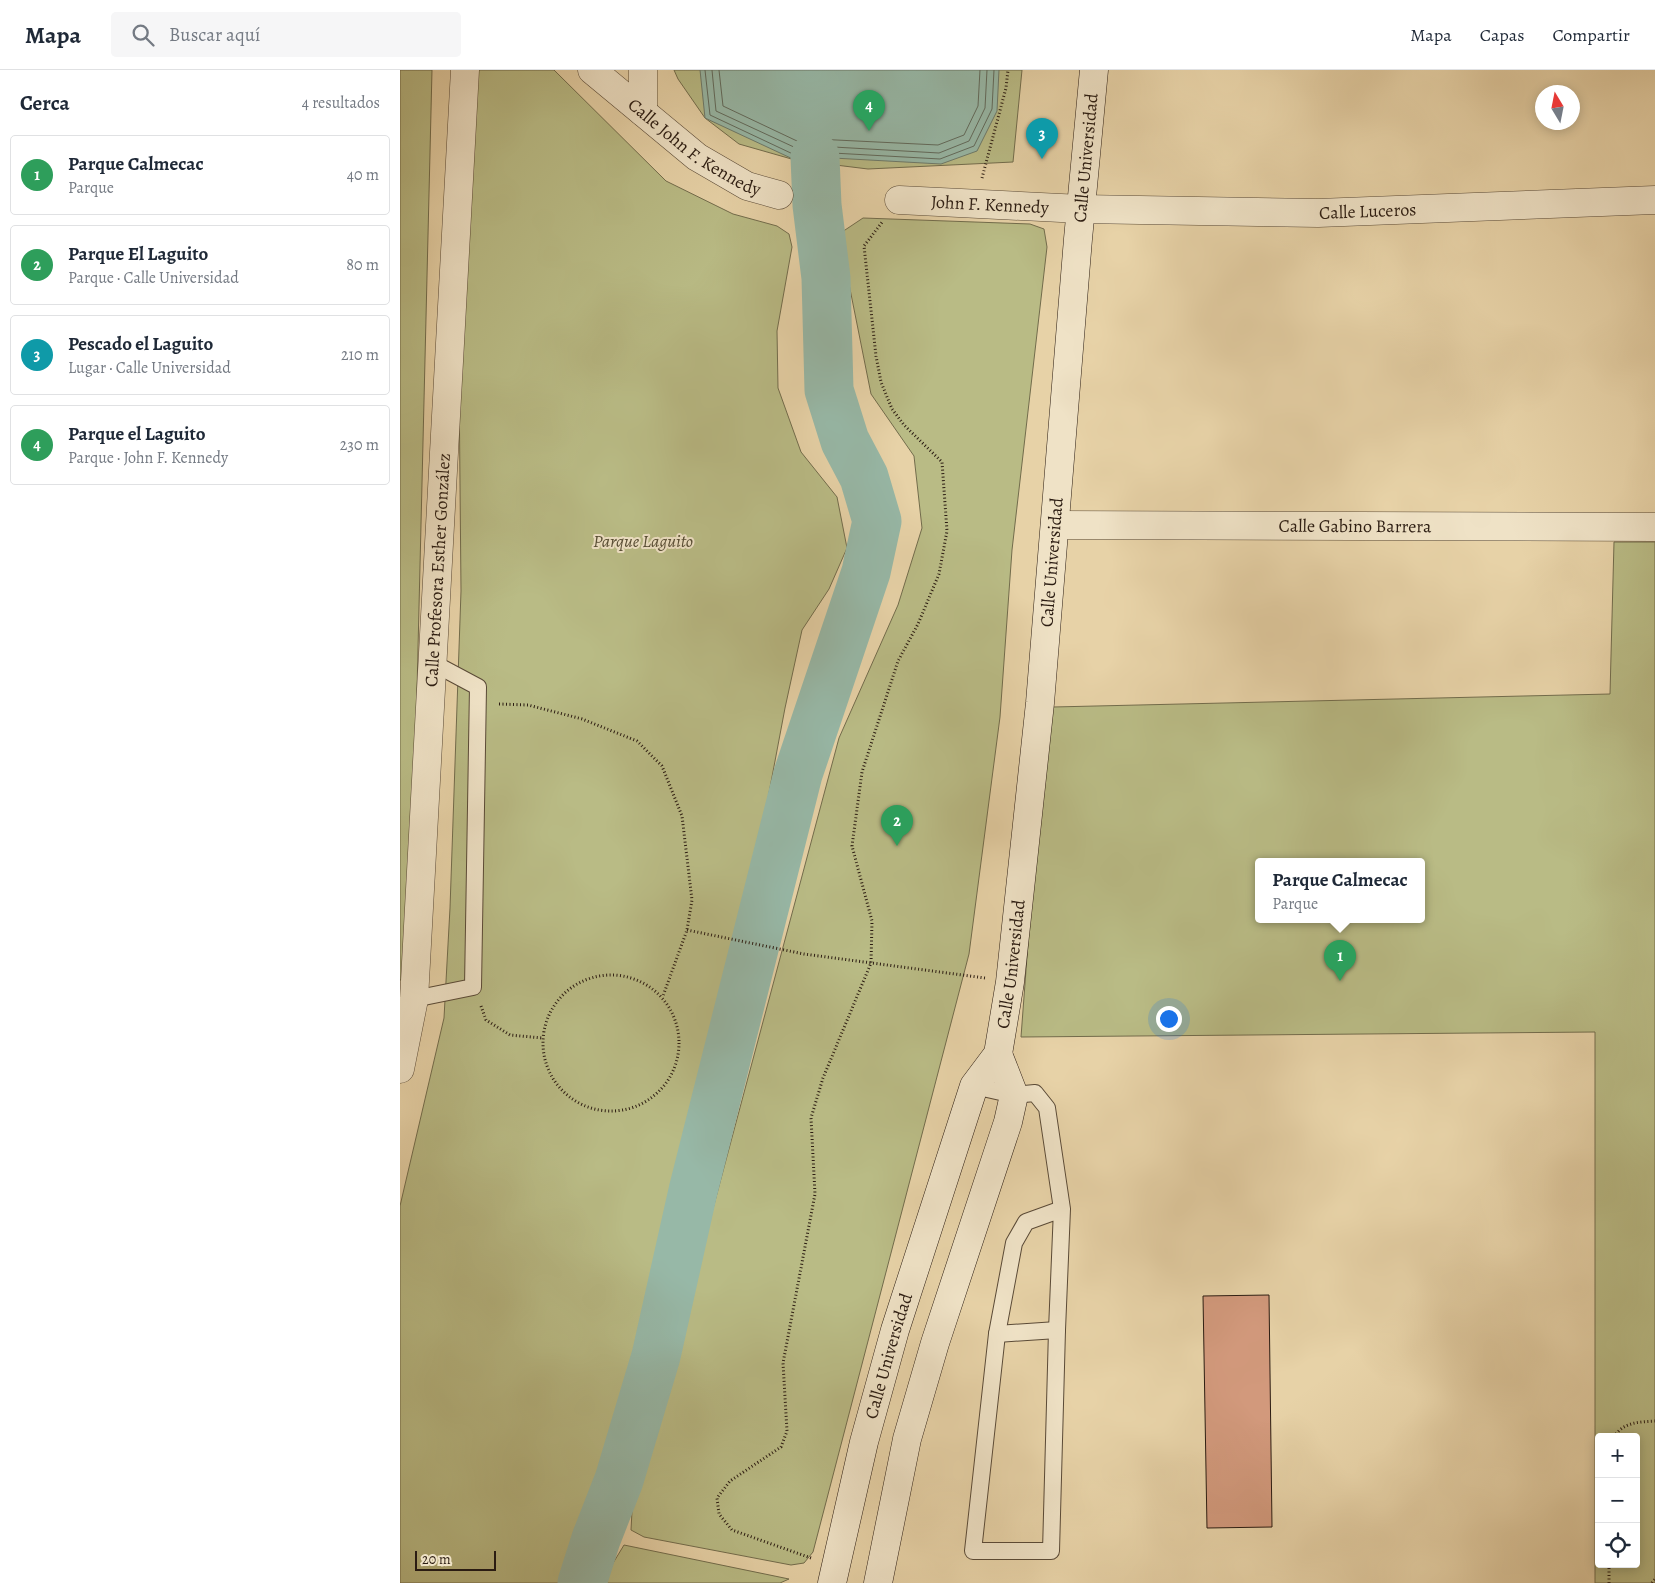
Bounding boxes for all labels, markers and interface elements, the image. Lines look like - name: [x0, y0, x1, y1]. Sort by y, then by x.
- search box: [111, 12, 461, 57]
- text: Mapa: [25, 19, 81, 51]
- icon: search: [129, 21, 157, 49]
- text: Buscar aquí: [169, 22, 260, 48]
- text: Mapa: [1410, 23, 1452, 47]
- text: Capas: [1480, 23, 1524, 47]
- text: Compartir: [1552, 23, 1630, 47]
- north arrow: [1535, 85, 1580, 130]
- text: Cerca: [20, 89, 70, 117]
- pin: 4: [853, 90, 885, 131]
- text: 4 resultados: [302, 92, 380, 114]
- street label: Calle Universidad: [1068, 92, 1104, 224]
- street label: Calle John F. Kennedy: [623, 93, 765, 202]
- pin: 3: [1026, 118, 1058, 159]
- text: Parque Calmecac: [68, 151, 204, 177]
- text: 1: [34, 164, 40, 186]
- text: 40 m: [347, 164, 379, 186]
- text: Parque: [68, 177, 114, 199]
- street label: John F. Kennedy: [930, 190, 1050, 219]
- street label: Calle Luceros: [1319, 197, 1417, 225]
- text: Parque El Laguito: [68, 241, 208, 267]
- text: 2: [33, 254, 41, 276]
- text: 80 m: [346, 254, 379, 276]
- text: Parque · Calle Universidad: [68, 267, 239, 289]
- text: Pescado el Laguito: [68, 331, 213, 357]
- text: 3: [34, 344, 40, 366]
- text: 210 m: [341, 344, 379, 366]
- text: Lugar · Calle Universidad: [68, 357, 231, 379]
- text: Parque el Laguito: [68, 421, 206, 447]
- text: 4: [33, 434, 41, 456]
- text: 230 m: [340, 434, 379, 456]
- text: Parque · John F. Kennedy: [68, 447, 228, 469]
- street label: Calle Profesora Esther González: [419, 452, 456, 688]
- street label: Calle Universidad: [1034, 496, 1069, 628]
- street label: Calle Gabino Barrera: [1278, 514, 1432, 538]
- park label: Parque Laguito: [593, 529, 693, 553]
- pin: 2: [881, 805, 913, 846]
- popup: [1255, 858, 1425, 923]
- text: Parque Calmecac: [1272, 867, 1408, 893]
- text: Parque: [1272, 893, 1318, 915]
- street label: Calle Universidad: [990, 898, 1031, 1030]
- pin: 1: [1324, 940, 1356, 981]
- your location: [1156, 1006, 1182, 1032]
- street label: Calle Universidad: [859, 1290, 918, 1422]
- map controls: [1595, 1433, 1640, 1568]
- button: +: [1595, 1433, 1640, 1478]
- button: −: [1595, 1478, 1640, 1523]
- button: locate: [1595, 1523, 1640, 1568]
- scale bar: [415, 1548, 496, 1571]
- text: 20 m: [422, 1550, 451, 1569]

